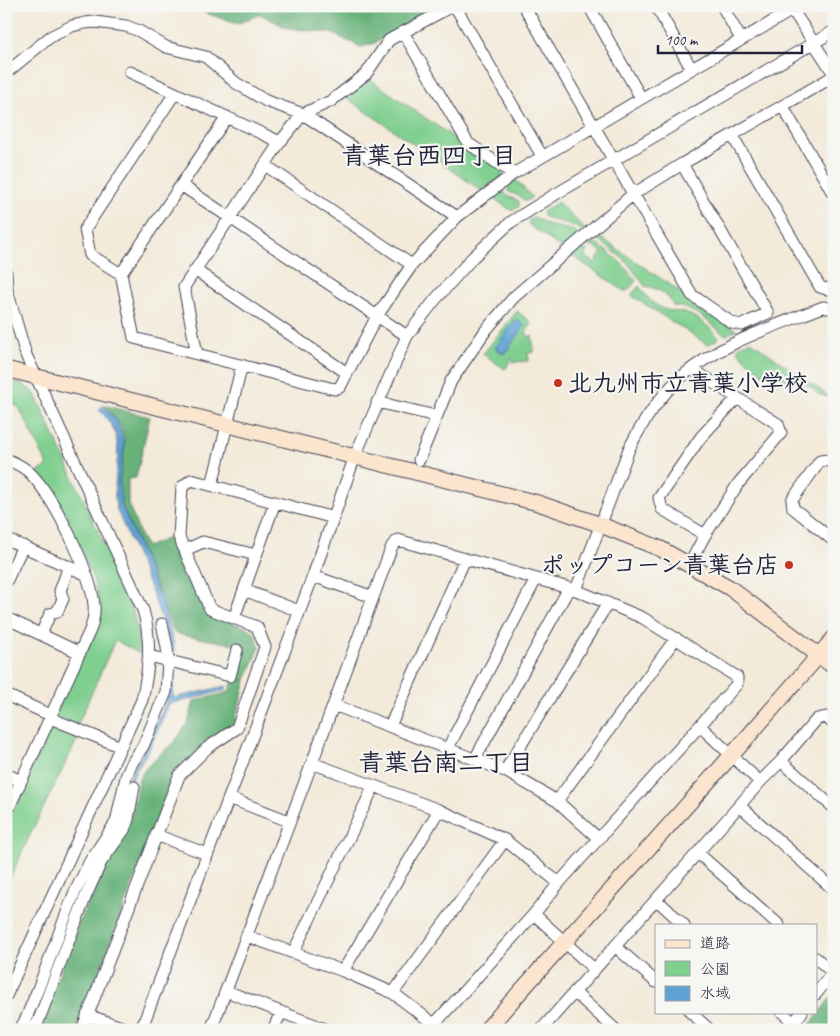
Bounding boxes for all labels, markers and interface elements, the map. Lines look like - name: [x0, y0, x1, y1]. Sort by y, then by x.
- scale bar: [658, 22, 801, 54]
- text: 100 m: [665, 31, 699, 50]
- district label: 青葉台西四丁目: [341, 140, 517, 172]
- place label: 北九州市立青葉小学校: [568, 368, 808, 398]
- marker: 北九州市立青葉小学校: [552, 377, 564, 389]
- place label: ポップコーン青葉台店: [540, 550, 779, 580]
- marker: ポップコーン青葉台店: [783, 559, 795, 571]
- district label: 青葉台南二丁目: [358, 747, 534, 779]
- legend: [655, 924, 818, 1014]
- text: 道路: [700, 934, 730, 953]
- text: 公園: [700, 960, 730, 979]
- text: 水域: [700, 984, 730, 1003]

